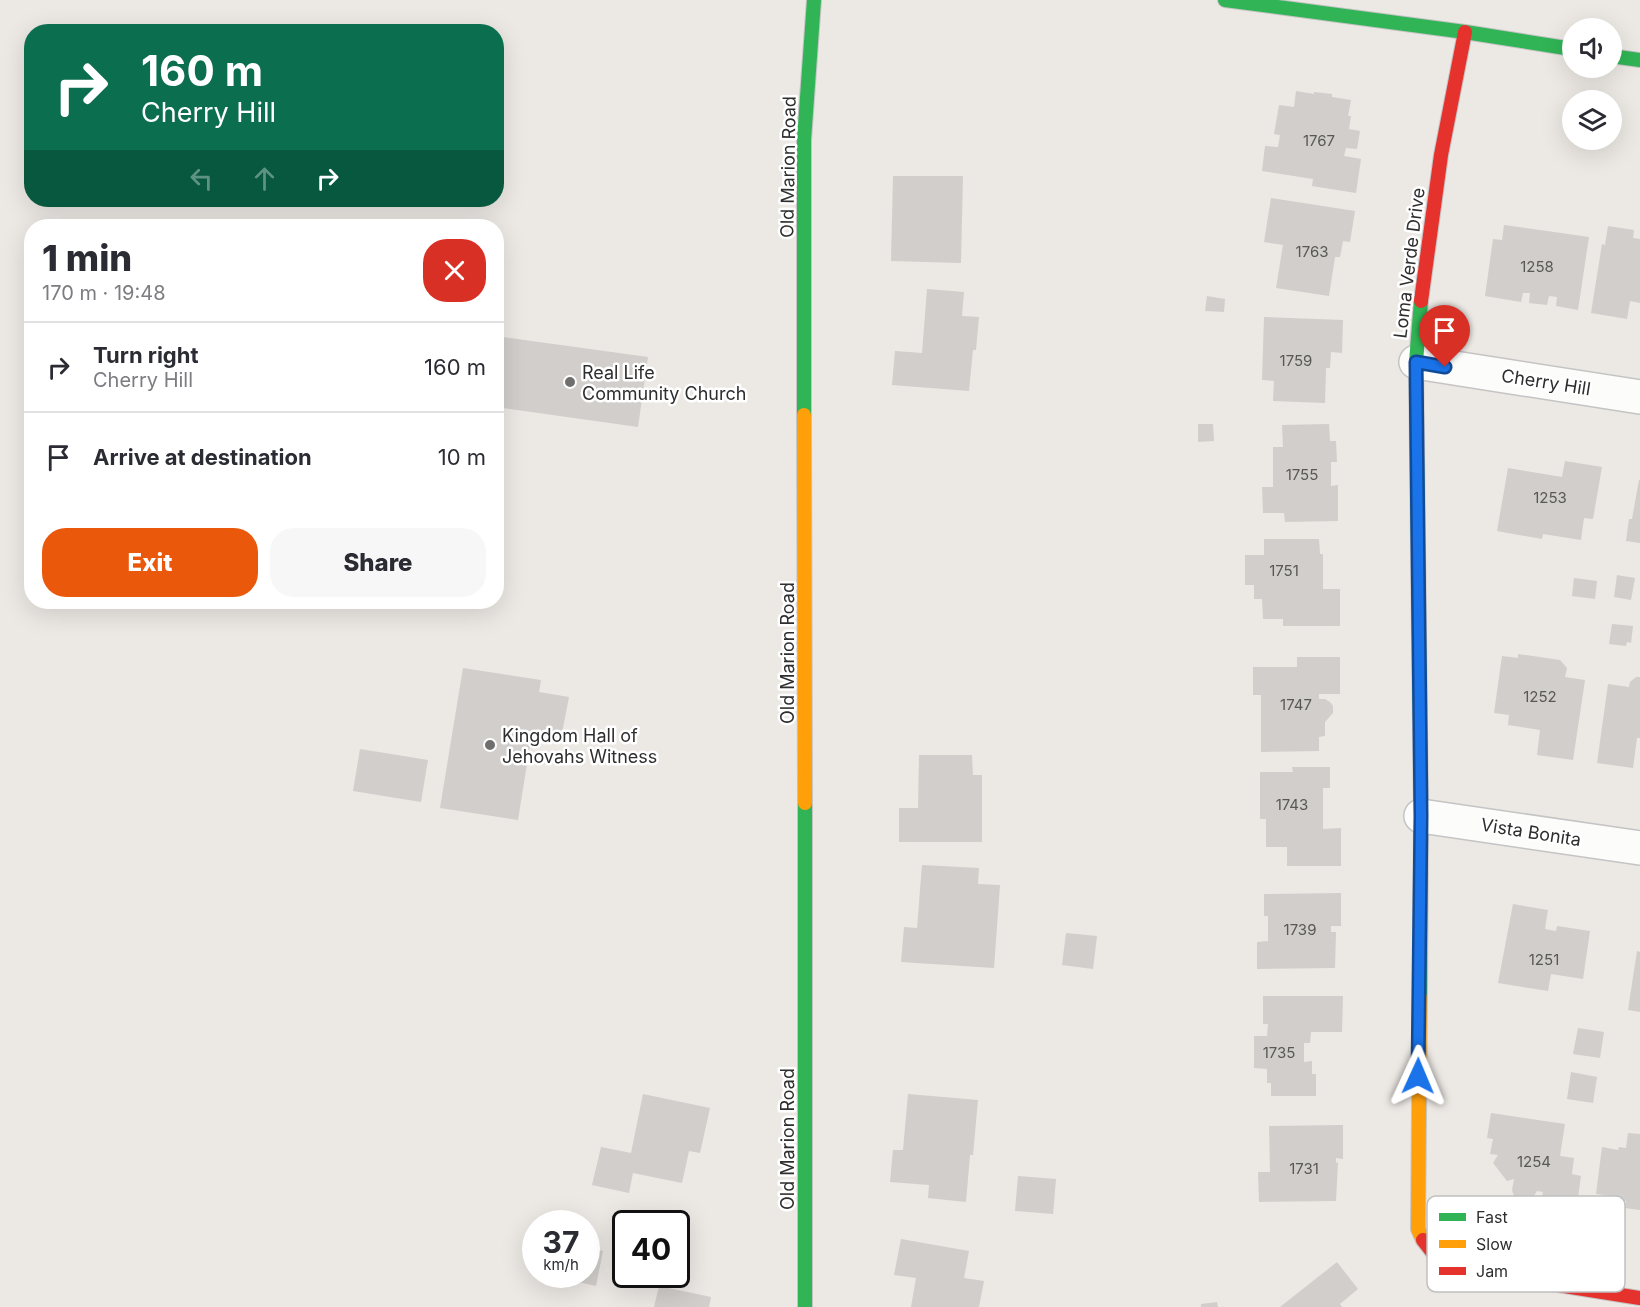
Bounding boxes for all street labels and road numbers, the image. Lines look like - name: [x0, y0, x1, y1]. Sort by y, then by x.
- street label: Old Marion Road: [776, 96, 800, 238]
- street label: Loma Verde Drive: [1389, 186, 1429, 340]
- street label: Cherry Hill: [1500, 365, 1592, 399]
- street label: Old Marion Road: [777, 582, 798, 724]
- street label: Vista Bonita: [1479, 814, 1583, 850]
- street label: Old Marion Road: [777, 1068, 798, 1210]

